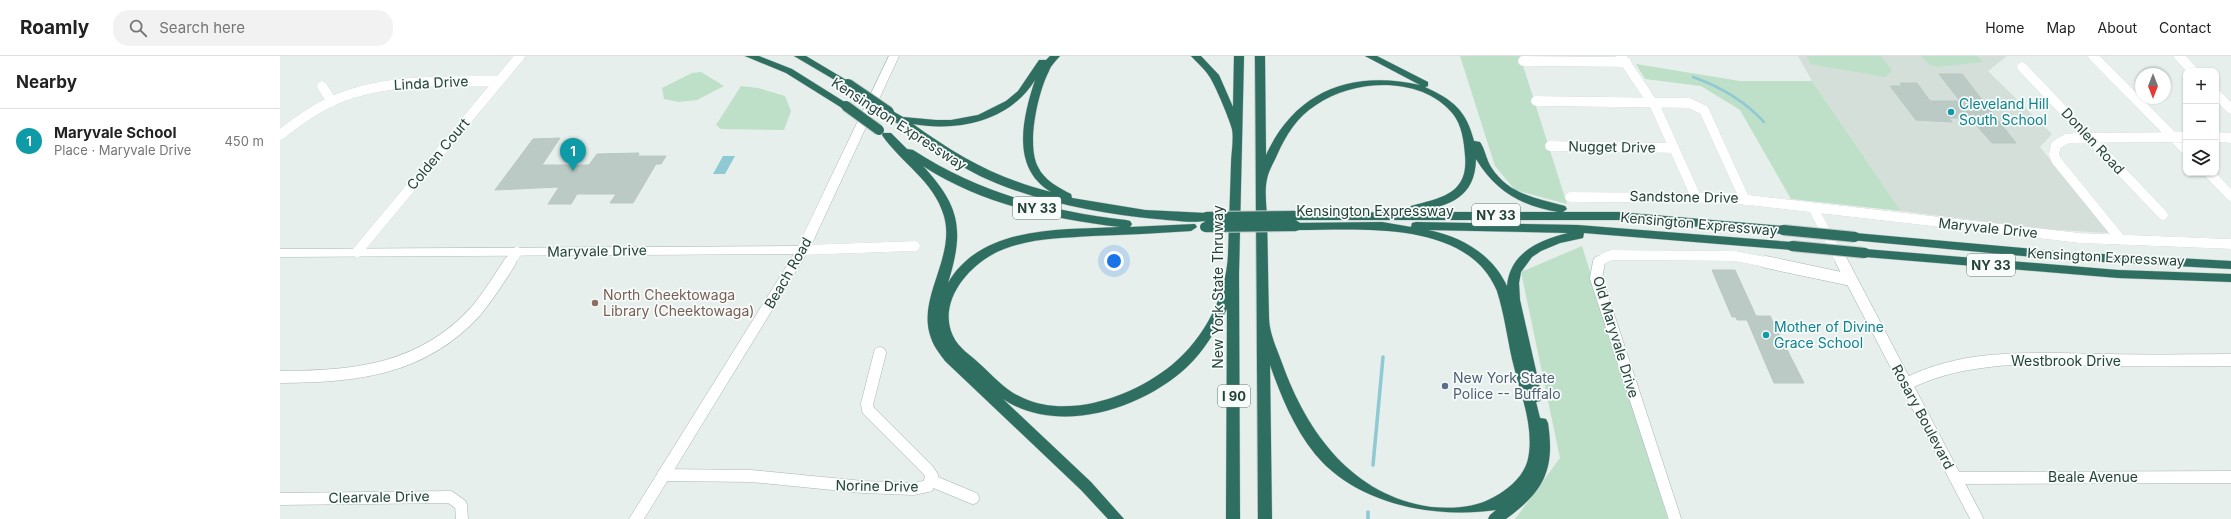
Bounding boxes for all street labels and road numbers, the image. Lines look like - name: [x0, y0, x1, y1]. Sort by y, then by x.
- street label: Linda Drive: [393, 72, 469, 93]
- street label: Kensington Expressway: [829, 74, 970, 174]
- street label: Donlen Road: [2058, 104, 2128, 177]
- street label: Colden Court: [403, 114, 473, 193]
- street label: Nugget Drive: [1568, 137, 1656, 156]
- street label: Sandstone Drive: [1629, 187, 1739, 206]
- road number: NY 33: [1013, 197, 1061, 219]
- street label: Kensington Expressway: [1296, 202, 1454, 219]
- road number: NY 33: [1472, 204, 1520, 226]
- street label: New York State Thruway: [1209, 205, 1226, 369]
- street label: Kensington Expressway: [1620, 208, 1778, 239]
- street label: Maryvale Drive: [1938, 214, 2039, 241]
- street label: Beach Road: [760, 234, 815, 311]
- street label: Maryvale Drive: [547, 241, 647, 260]
- street label: Kensington Expressway: [2027, 244, 2185, 269]
- road number: NY 33: [1967, 254, 2015, 276]
- street label: Old Maryvale Drive: [1590, 274, 1643, 400]
- street label: Westbrook Drive: [2011, 352, 2121, 369]
- street label: Rosary Boulevard: [1889, 362, 1958, 472]
- road number: I 90: [1218, 385, 1250, 407]
- street label: Beale Avenue: [2048, 468, 2138, 485]
- street label: Norine Drive: [835, 476, 919, 495]
- street label: Clearvale Drive: [328, 487, 430, 506]

